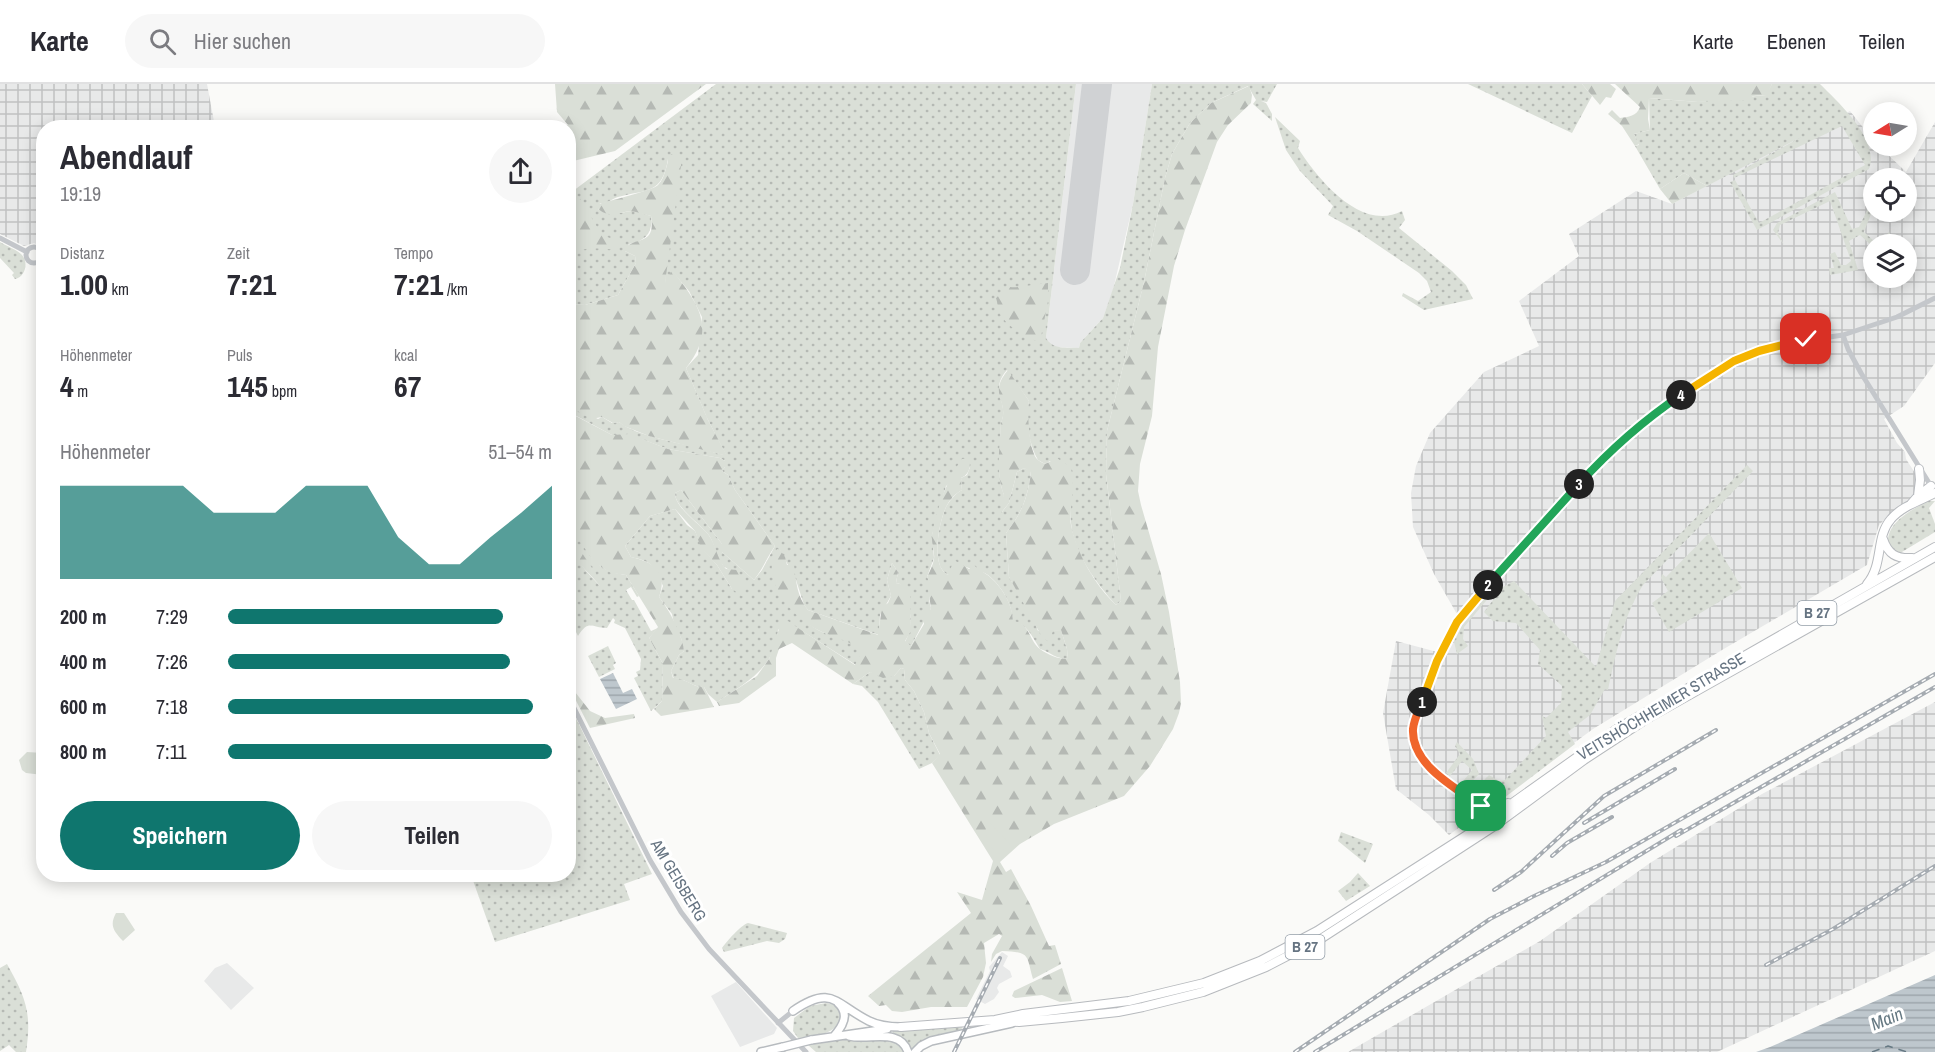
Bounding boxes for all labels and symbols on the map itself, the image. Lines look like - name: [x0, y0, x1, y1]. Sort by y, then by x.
- north arrow: [1863, 102, 1917, 156]
- pin: [1780, 313, 1831, 364]
- pin: 4: [1666, 380, 1696, 410]
- pin: 3: [1564, 469, 1594, 499]
- pin: 2: [1473, 570, 1503, 600]
- road number: B 27: [1798, 601, 1836, 625]
- street label: VEITSHÖCHHEIMER STRASSE: [1573, 647, 1749, 765]
- pin: 1: [1407, 687, 1437, 717]
- pin: [1455, 780, 1506, 831]
- street label: AM GEISBERG: [645, 834, 712, 925]
- road number: B 27: [1286, 935, 1324, 959]
- water label: Main: [1867, 1001, 1907, 1036]

